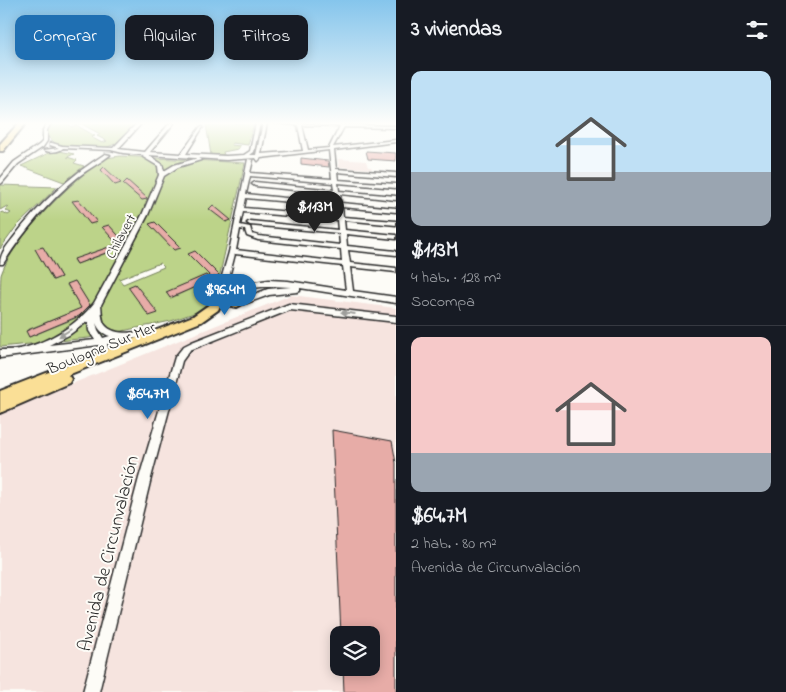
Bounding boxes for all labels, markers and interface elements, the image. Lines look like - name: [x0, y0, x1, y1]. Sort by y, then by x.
- chip: Comprar: [15, 15, 115, 60]
- chip: Alquilar: [125, 15, 214, 60]
- chip: Filtros: [224, 15, 308, 60]
- text: 3 viviendas: [411, 15, 502, 45]
- icon: filters: [743, 16, 771, 44]
- icon: home: [546, 104, 636, 194]
- pin: $113M: [280, 190, 350, 233]
- text: $113M: [297, 195, 333, 219]
- street label: Chilavert: [101, 210, 142, 263]
- text: $113M: [411, 236, 458, 266]
- text: 4 hab. · 128 m²: [411, 266, 501, 290]
- pin: $96.4M: [184, 274, 266, 316]
- text: $96.4M: [204, 278, 246, 302]
- text: Socompa: [411, 290, 475, 314]
- one-way arrow: [339, 309, 355, 317]
- street label: Boulogne Sur Mer: [43, 316, 160, 382]
- one-way arrow: [59, 328, 72, 337]
- icon: home: [546, 369, 636, 459]
- pin: $64.7M: [107, 378, 189, 420]
- text: $64.7M: [127, 382, 169, 406]
- street label: Avenida de Circunvalación: [72, 453, 147, 654]
- text: $64.7M: [411, 502, 467, 532]
- text: 2 hab. · 80 m²: [411, 532, 496, 556]
- text: Avenida de Circunvalación: [411, 556, 580, 580]
- map controls: [330, 626, 380, 676]
- button: layers: [330, 626, 380, 676]

